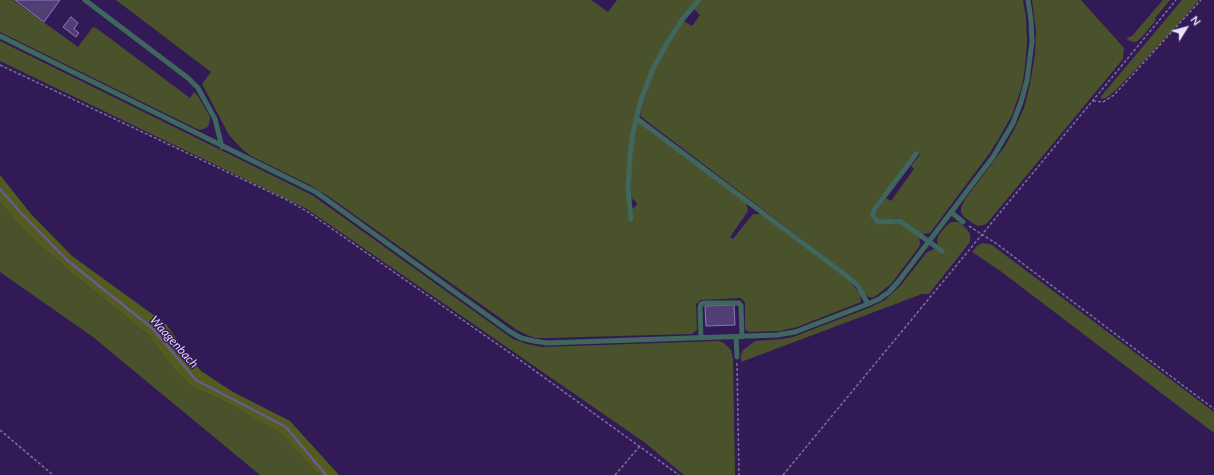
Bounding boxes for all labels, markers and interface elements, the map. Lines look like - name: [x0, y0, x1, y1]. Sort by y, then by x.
- north arrow: [1166, 8, 1206, 48]
- text: N: [1188, 13, 1204, 28]
- water label: Waagenbach: [147, 313, 201, 371]

